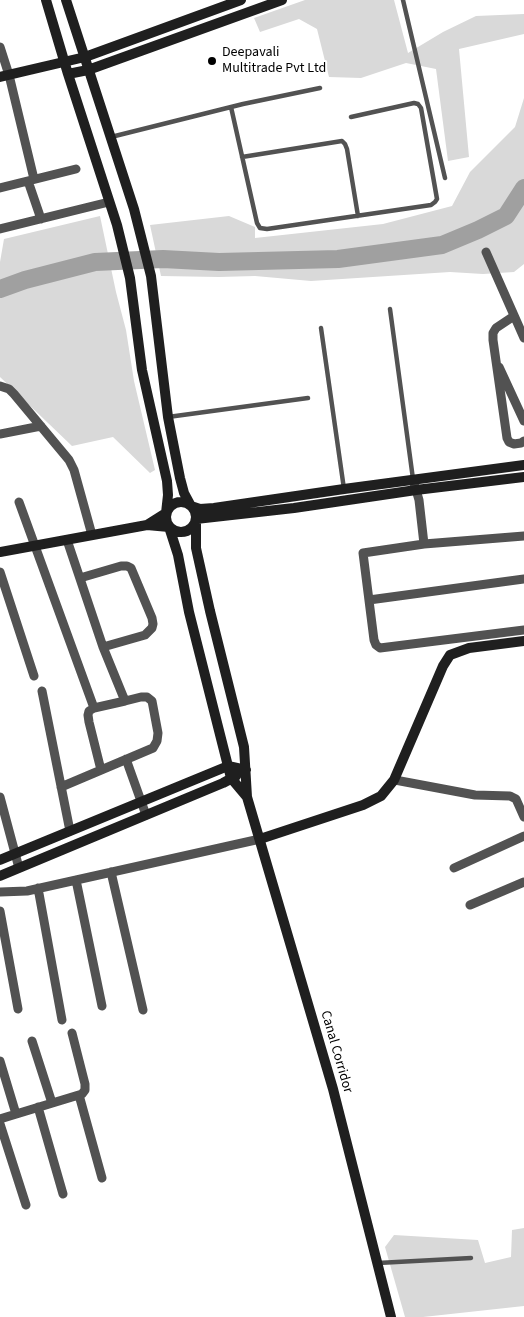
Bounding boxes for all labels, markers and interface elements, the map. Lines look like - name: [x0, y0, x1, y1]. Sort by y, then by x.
- place label: Deepavali Multitrade Pvt Ltd: [222, 45, 326, 78]
- marker: Deepavali Multitrade Pvt Ltd: [206, 55, 218, 67]
- street label: Canal Corridor: [316, 1009, 356, 1095]

